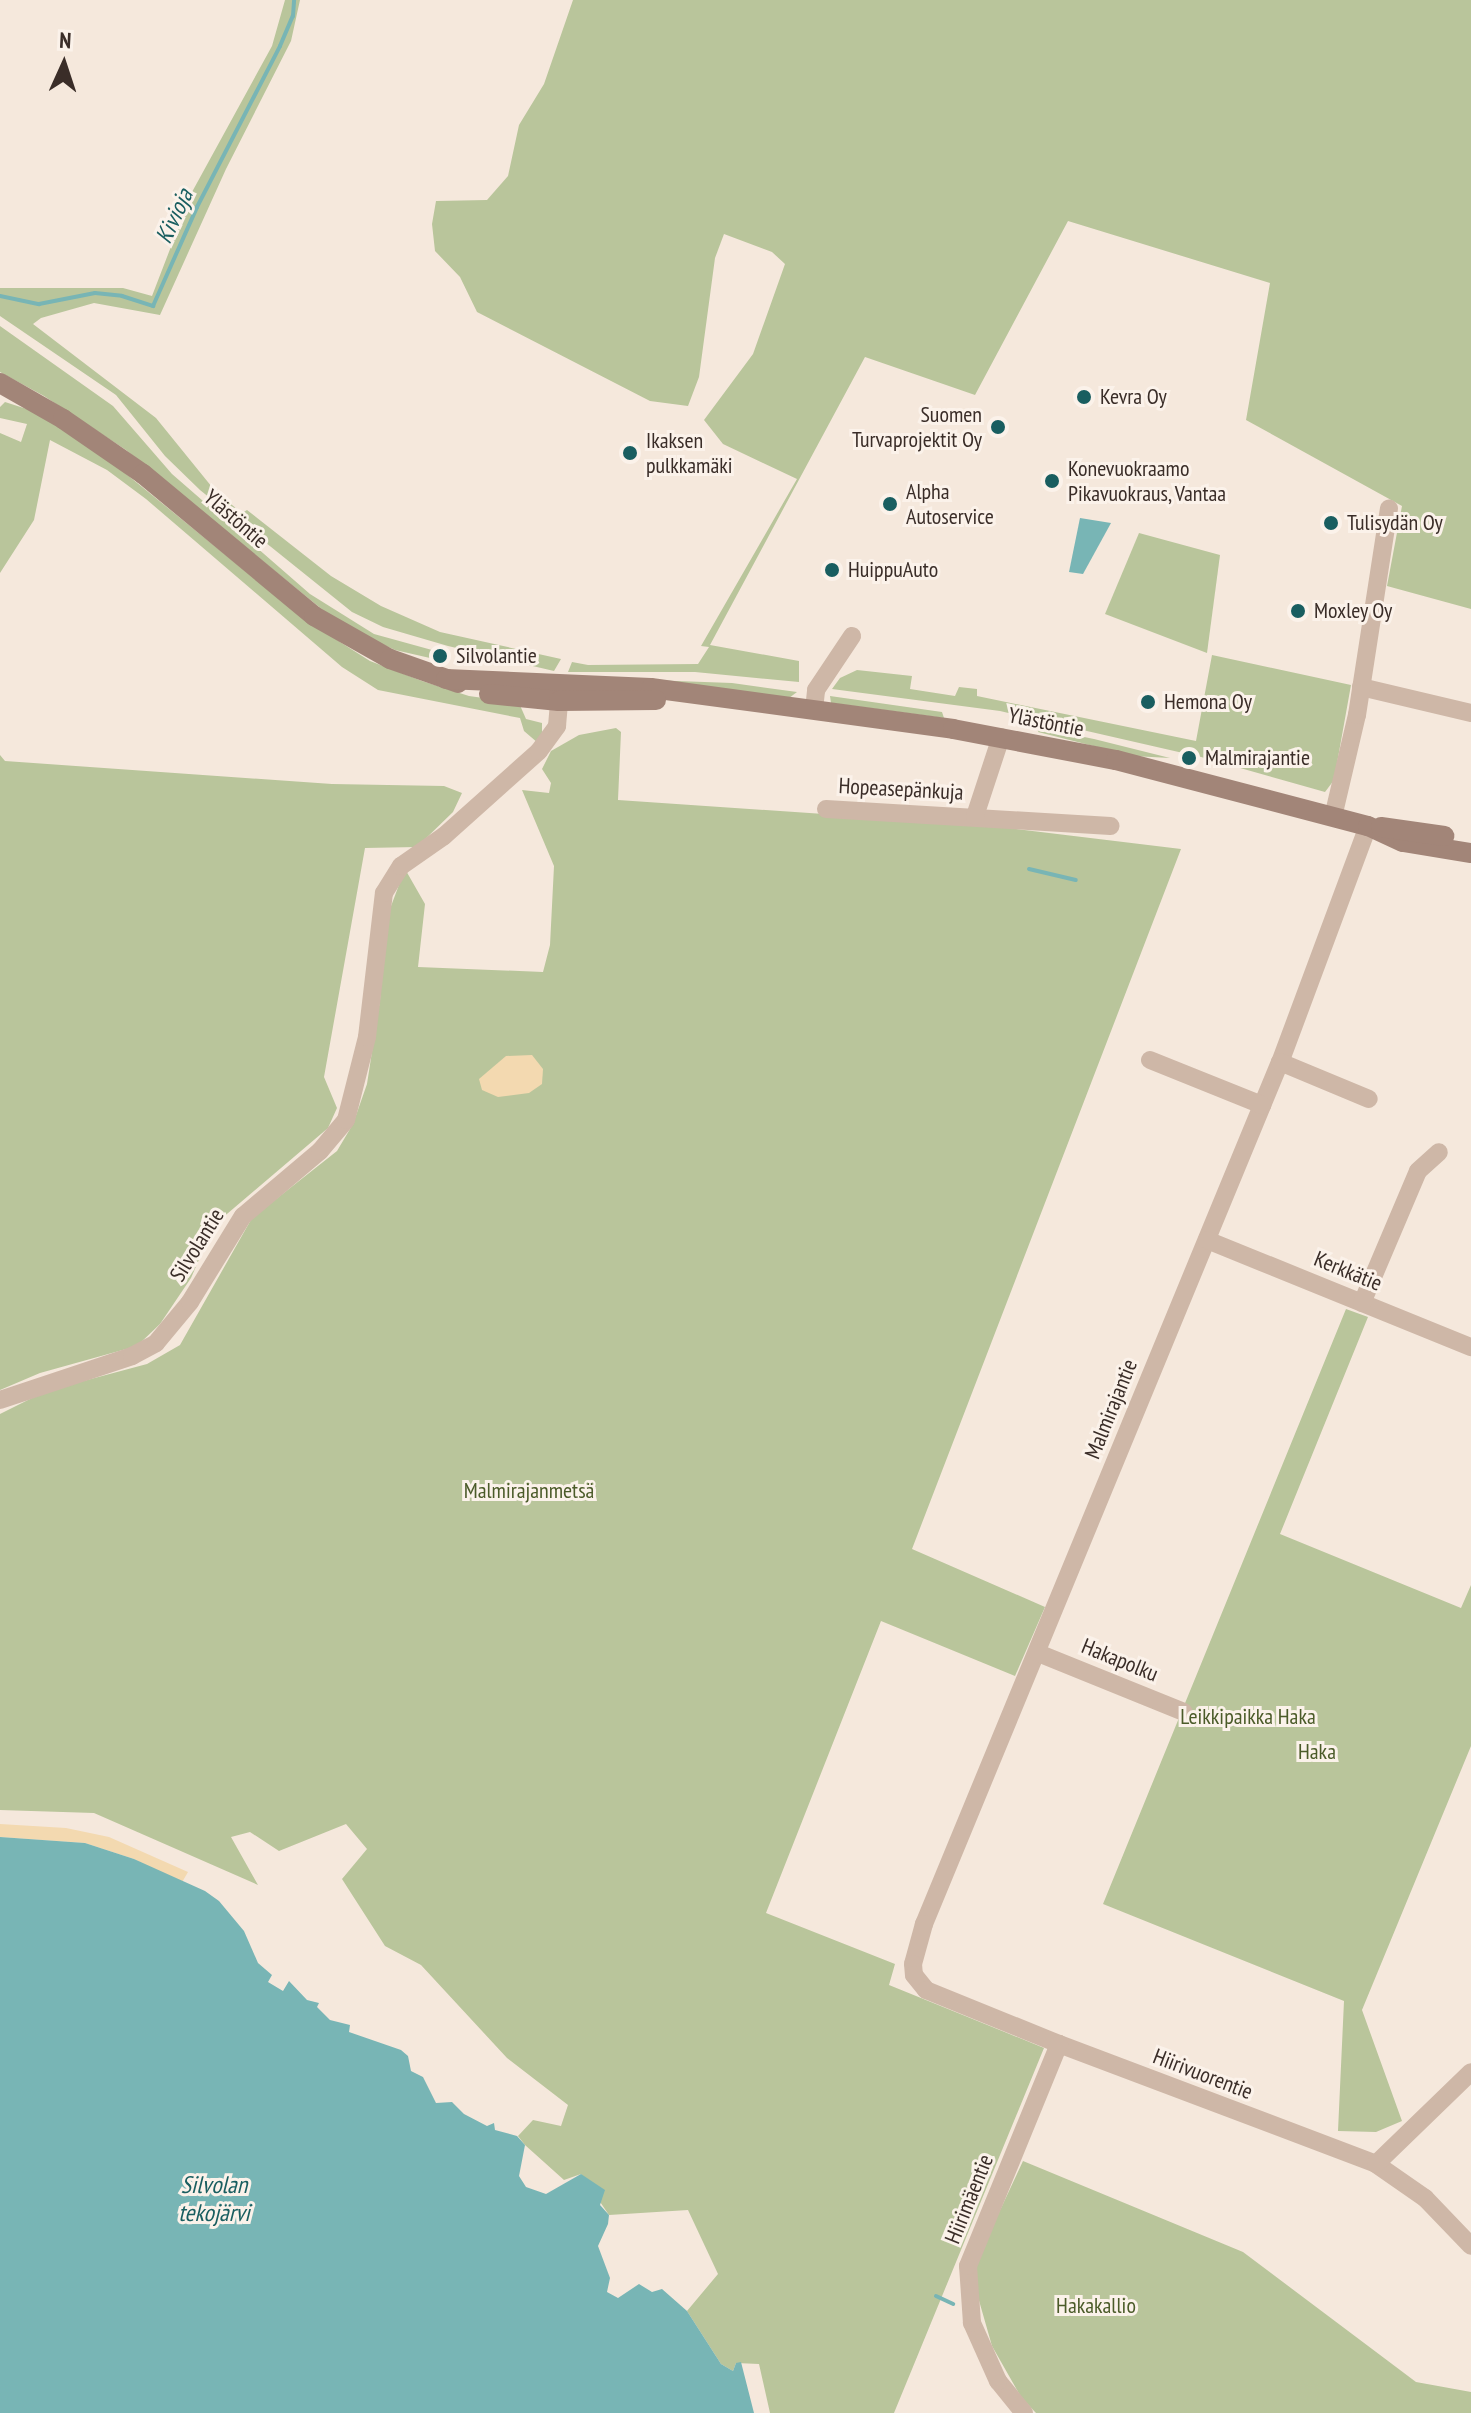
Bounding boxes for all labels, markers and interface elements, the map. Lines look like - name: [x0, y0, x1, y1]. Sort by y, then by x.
- north arrow: [24, 24, 104, 104]
- text: N: [59, 26, 72, 54]
- water label: Kivioja: [149, 184, 199, 248]
- place label: Kevra Oy: [1100, 384, 1167, 410]
- marker: Kevra Oy: [1075, 388, 1093, 406]
- place label: Suomen Turvaprojektit Oy: [852, 401, 982, 452]
- marker: Suomen Turvaprojektit Oy: [989, 418, 1007, 436]
- place label: Ikaksen pulkkamäki: [646, 427, 733, 478]
- marker: Ikaksen pulkkamäki: [621, 444, 639, 462]
- place label: Konevuokraamo Pikavuokraus, Vantaa: [1068, 455, 1228, 506]
- marker: Konevuokraamo Pikavuokraus, Vantaa: [1043, 472, 1061, 490]
- place label: Alpha Autoservice: [906, 478, 994, 530]
- street label: Ylästöntie: [199, 484, 273, 554]
- marker: Alpha Autoservice: [881, 495, 899, 513]
- place label: Tulisydän Oy: [1347, 510, 1443, 536]
- marker: Tulisydän Oy: [1322, 514, 1340, 532]
- place label: HuippuAuto: [848, 557, 938, 583]
- marker: HuippuAuto: [823, 561, 841, 579]
- place label: Moxley Oy: [1314, 598, 1393, 624]
- marker: Moxley Oy: [1289, 602, 1307, 620]
- place label: Silvolantie: [456, 643, 537, 669]
- marker: Silvolantie: [431, 647, 449, 665]
- place label: Hemona Oy: [1164, 689, 1252, 715]
- marker: Hemona Oy: [1139, 693, 1157, 711]
- street label: Ylästöntie: [1006, 702, 1086, 742]
- place label: Malmirajantie: [1205, 745, 1310, 771]
- marker: Malmirajantie: [1180, 749, 1198, 767]
- street label: Hopeasepänkuja: [838, 773, 964, 805]
- street label: Silvolantie: [164, 1204, 230, 1286]
- street label: Kerkkätie: [1310, 1245, 1386, 1297]
- street label: Malmirajantie: [1079, 1355, 1143, 1463]
- park label: Malmirajanmetsä: [464, 1478, 594, 1504]
- street label: Hakapolku: [1078, 1633, 1162, 1687]
- park label: Leikkipaikka Haka: [1180, 1704, 1316, 1730]
- park label: Haka: [1298, 1739, 1336, 1765]
- street label: Hiirivuorentie: [1150, 2043, 1256, 2105]
- street label: Hiirimäentie: [939, 2151, 999, 2247]
- water label: Silvolan tekojärvi: [178, 2171, 250, 2227]
- park label: Hakakallio: [1056, 2293, 1136, 2319]

